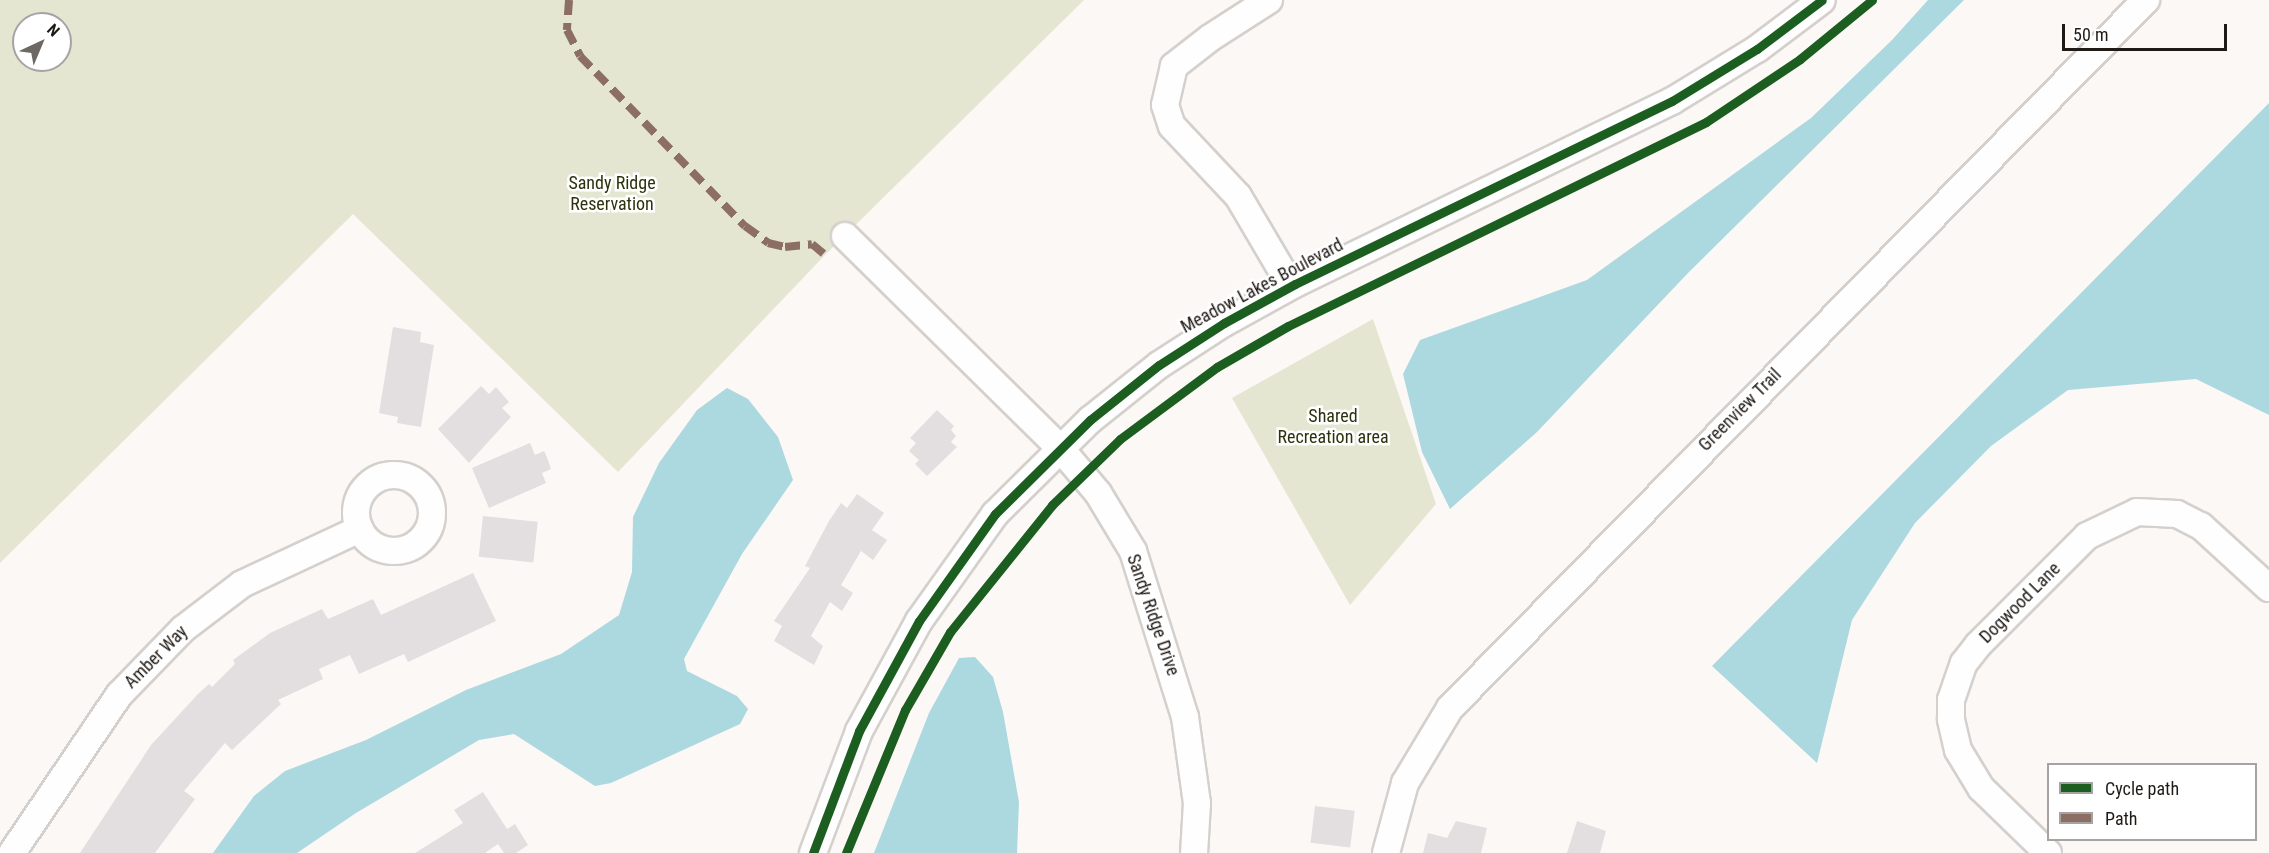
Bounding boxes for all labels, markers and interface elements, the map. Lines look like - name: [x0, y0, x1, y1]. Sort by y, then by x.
- north arrow: [12, 12, 72, 72]
- scale bar: [2065, 12, 2230, 50]
- text: N: [43, 20, 64, 40]
- text: 50 m: [2073, 24, 2108, 45]
- park label: Sandy Ridge Reservation: [568, 173, 656, 216]
- street label: Meadow Lakes Boulevard: [1177, 234, 1347, 338]
- street label: Greenview Trail: [1694, 364, 1786, 456]
- park label: Shared Recreation area: [1277, 406, 1389, 448]
- street label: Sandy Ridge Drive: [1122, 551, 1184, 679]
- street label: Dogwood Lane: [1975, 558, 2065, 648]
- street label: Amber Way: [120, 621, 192, 693]
- legend: [2047, 763, 2257, 841]
- text: Cycle path: [2105, 778, 2179, 799]
- text: Path: [2105, 808, 2138, 829]

